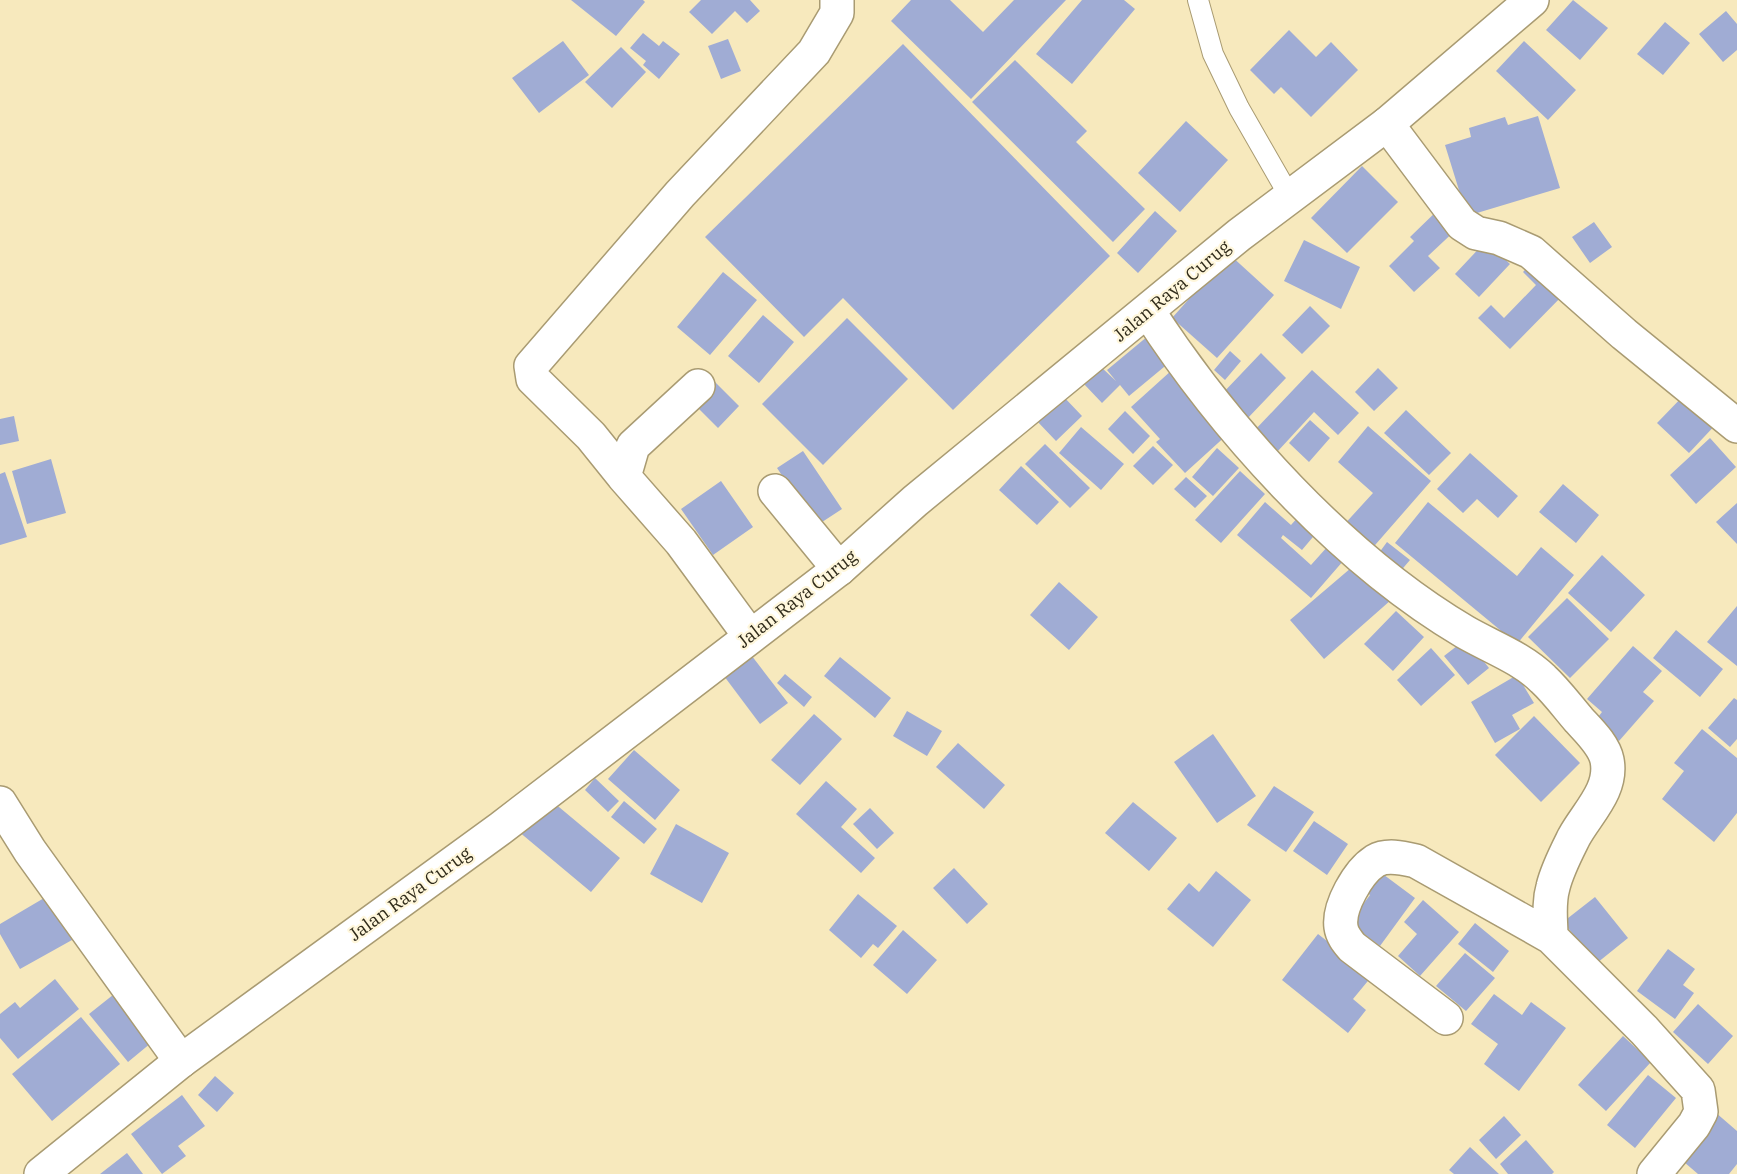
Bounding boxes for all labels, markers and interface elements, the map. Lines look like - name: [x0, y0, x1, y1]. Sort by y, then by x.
- street label: Jalan Raya Curug: [1108, 235, 1235, 346]
- street label: Jalan Raya Curug: [732, 544, 861, 653]
- street label: Jalan Raya Curug: [344, 841, 476, 946]

